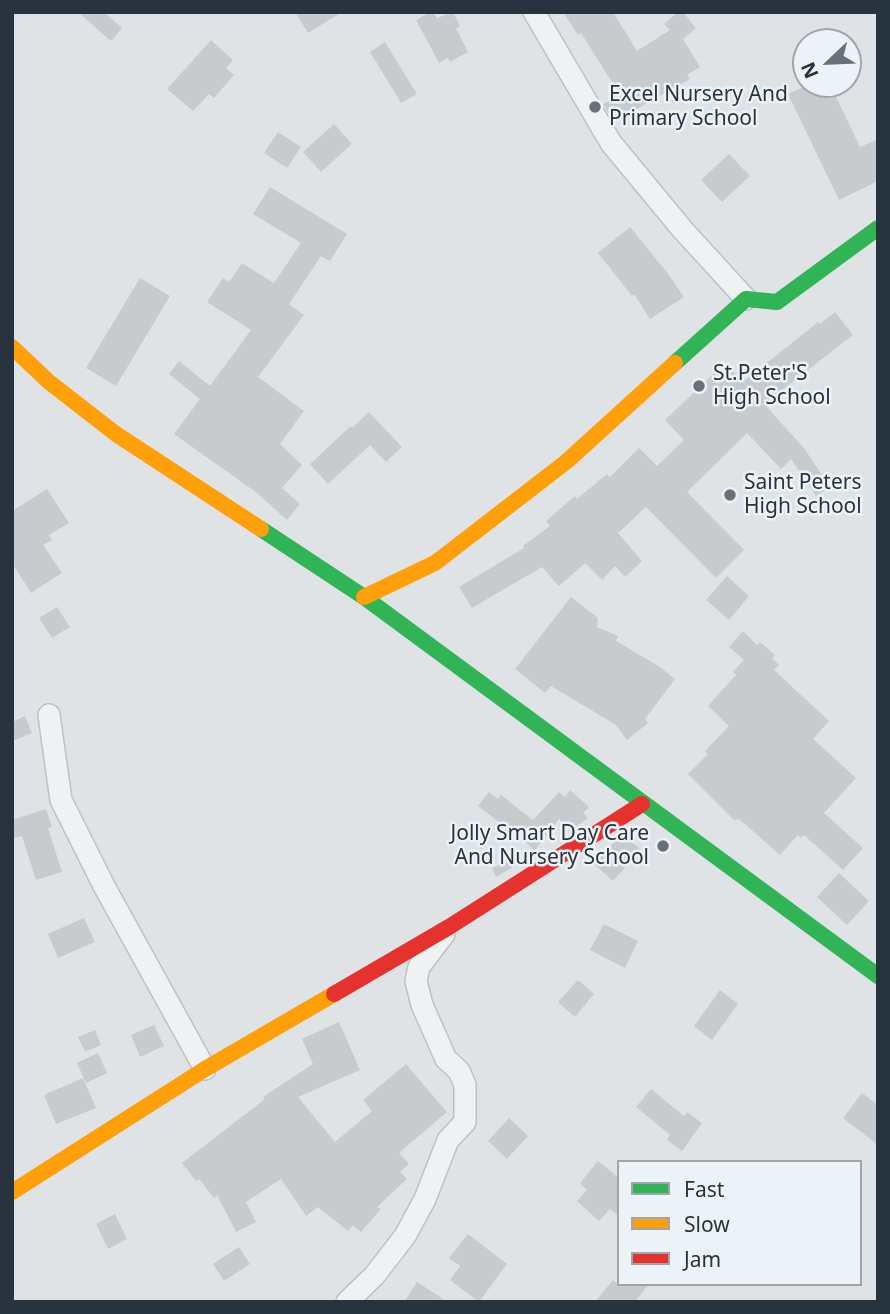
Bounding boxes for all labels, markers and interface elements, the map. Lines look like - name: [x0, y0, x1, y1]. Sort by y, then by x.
- north arrow: [792, 28, 862, 98]
- text: N: [795, 58, 824, 83]
- place label: Excel Nursery And Primary School: [609, 82, 788, 132]
- marker: Excel Nursery And Primary School: [587, 99, 603, 115]
- place label: St.Peter'S High School: [713, 361, 831, 411]
- marker: St.Peter'S High School: [691, 378, 707, 394]
- place label: Saint Peters High School: [744, 470, 862, 520]
- marker: Saint Peters High School: [722, 487, 738, 503]
- place label: Jolly Smart Day Care And Nursery School: [450, 821, 649, 871]
- marker: Jolly Smart Day Care And Nursery School: [655, 838, 671, 854]
- legend: [617, 1160, 862, 1286]
- text: Fast: [684, 1175, 724, 1203]
- text: Slow: [684, 1210, 730, 1238]
- text: Jam: [684, 1245, 721, 1273]

